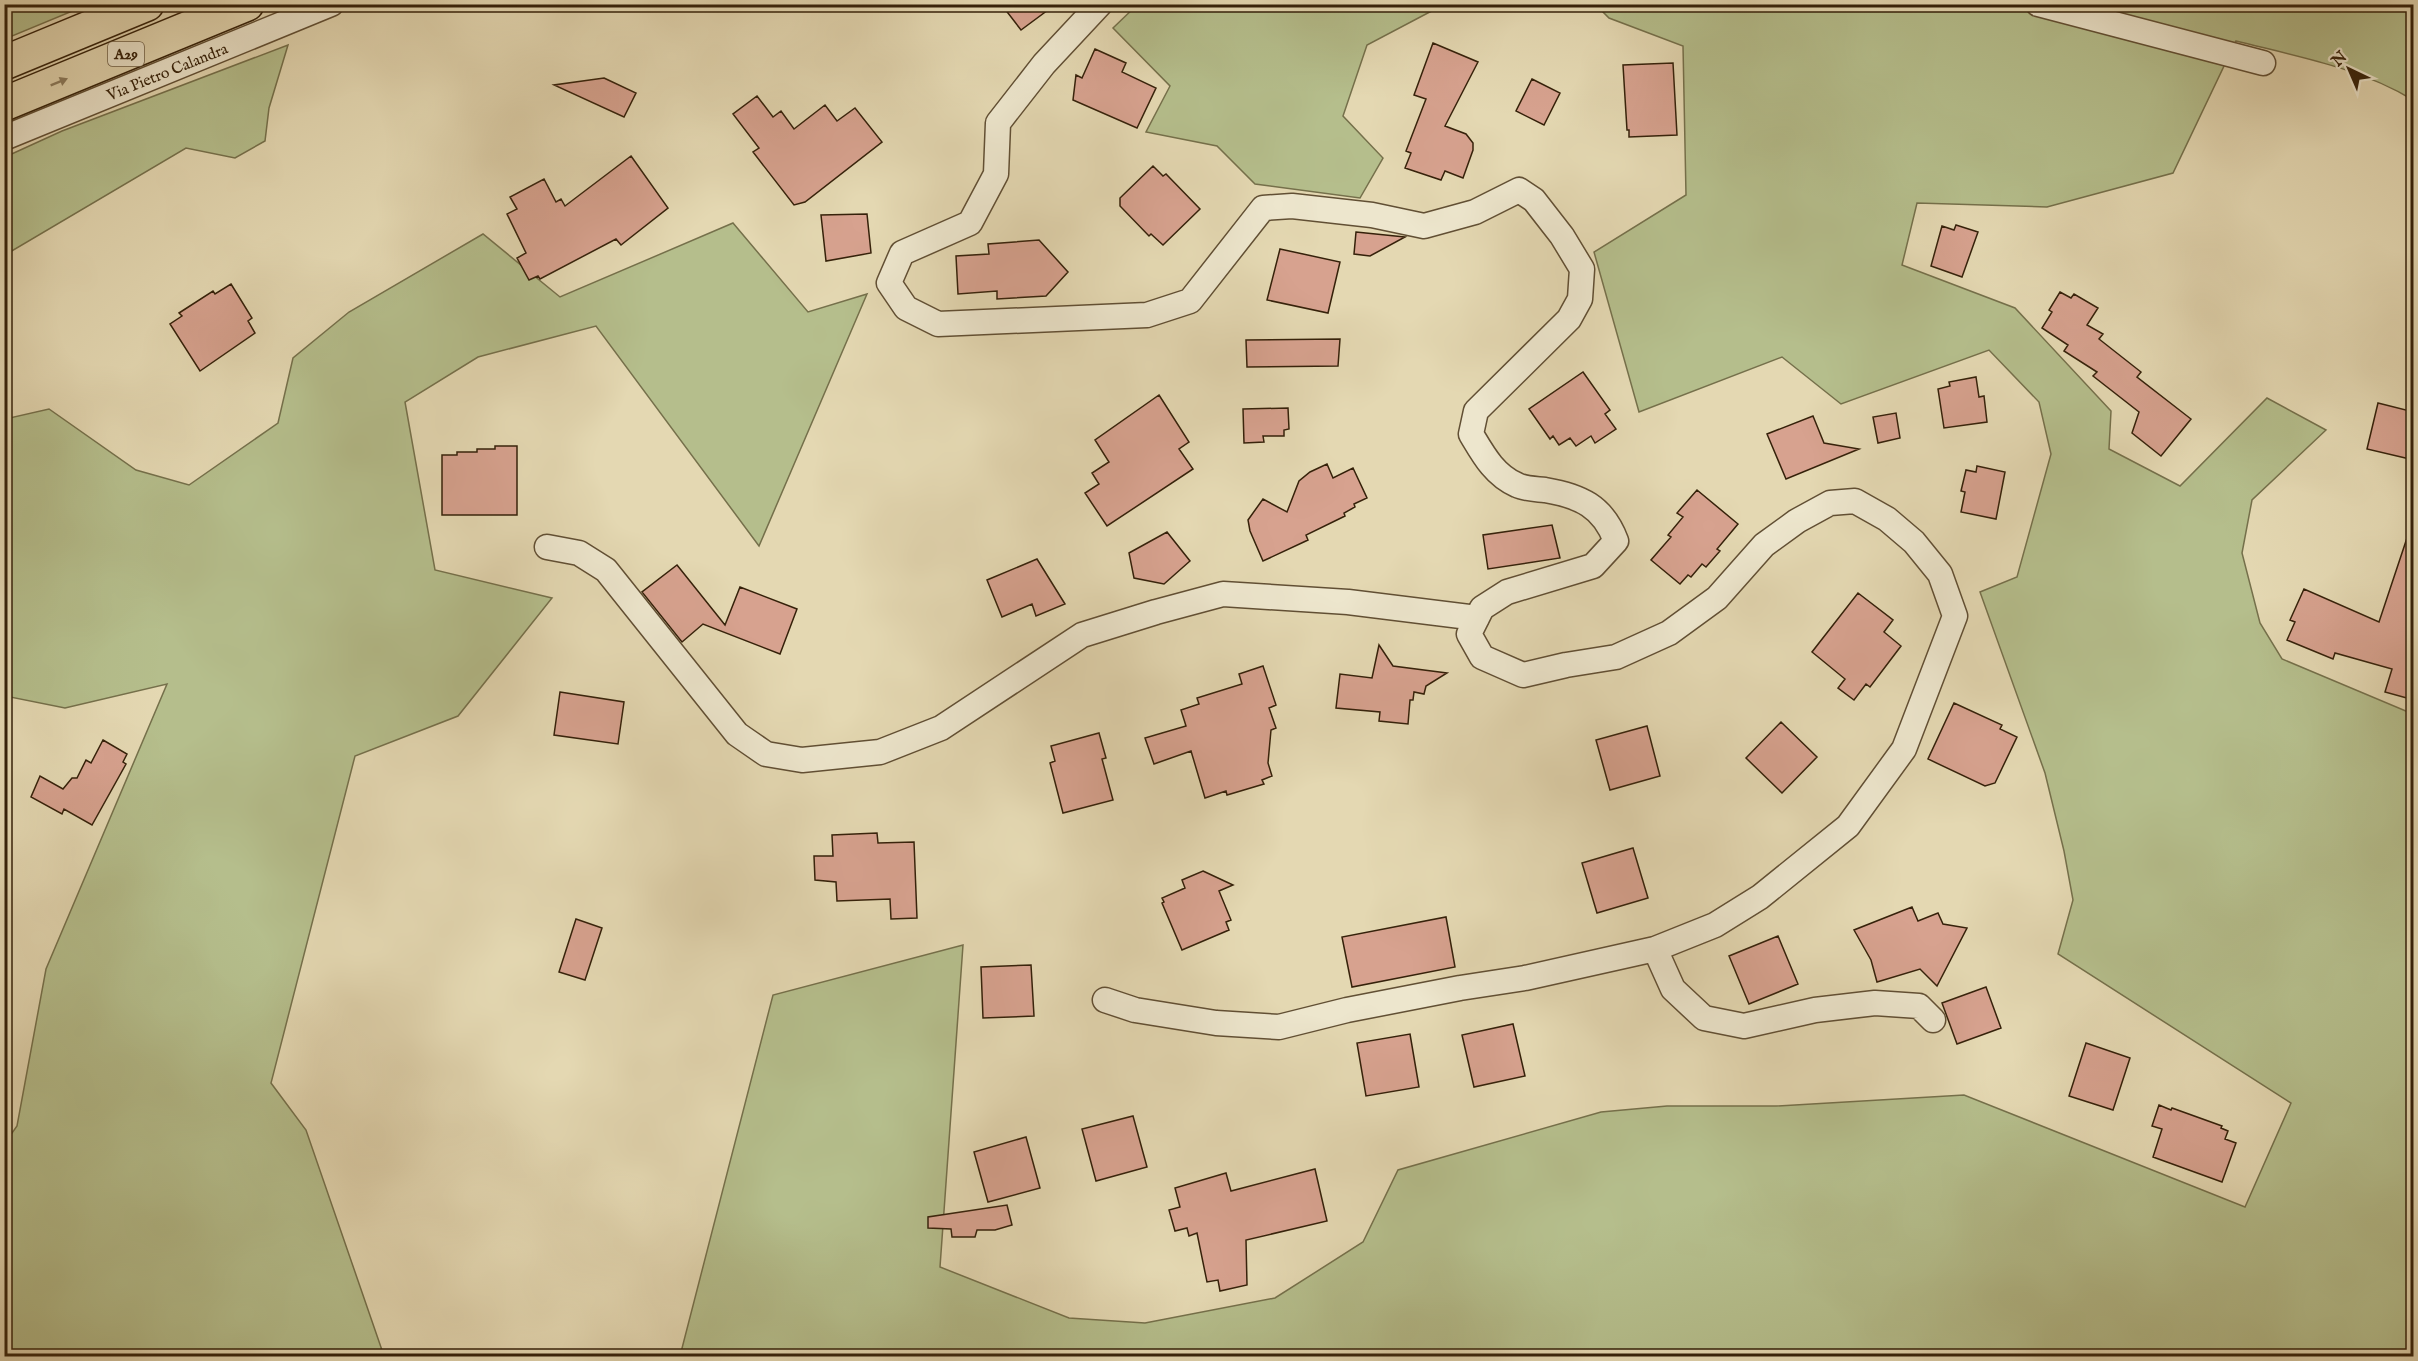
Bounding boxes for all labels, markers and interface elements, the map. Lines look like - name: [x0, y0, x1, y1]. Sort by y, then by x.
- street label: Via Pietro Calandra: [103, 39, 231, 107]
- north arrow: [2319, 39, 2379, 99]
- road number: A29: [108, 42, 144, 66]
- text: N: [2327, 48, 2352, 72]
- one-way arrow: [50, 77, 68, 87]

